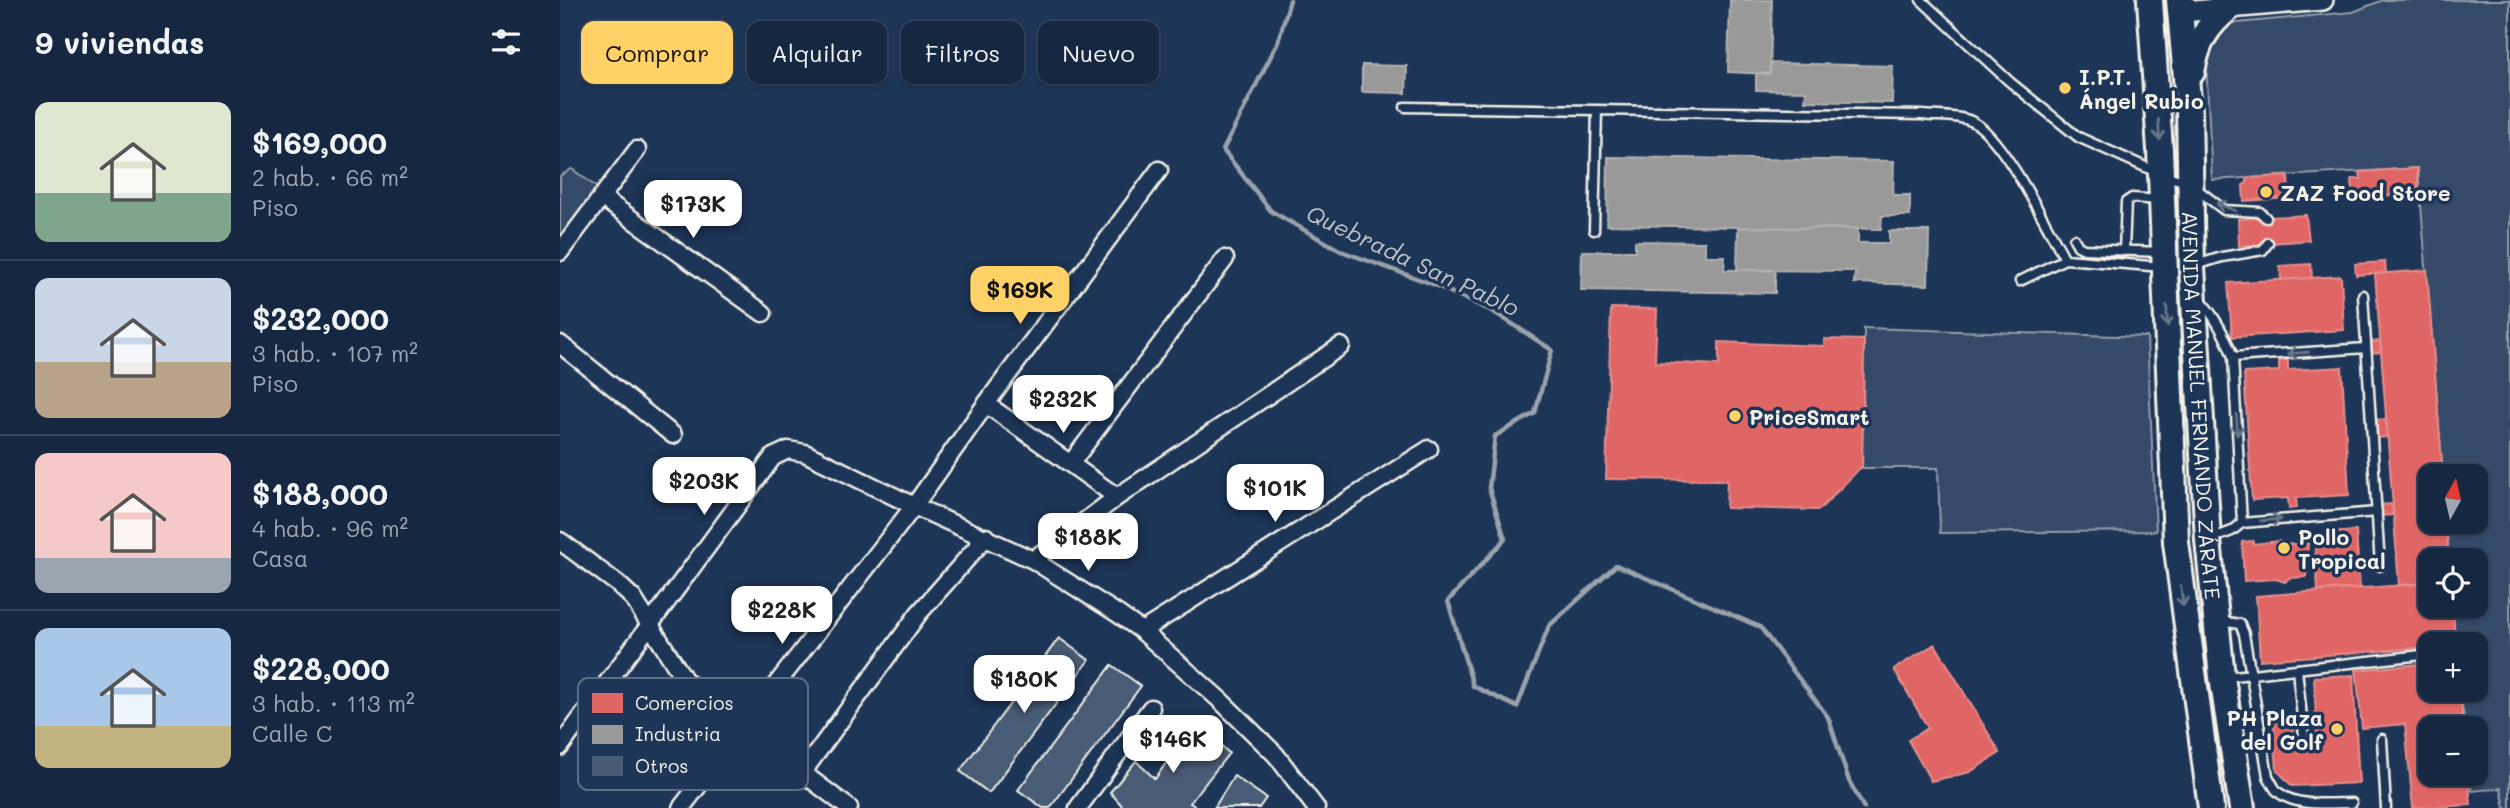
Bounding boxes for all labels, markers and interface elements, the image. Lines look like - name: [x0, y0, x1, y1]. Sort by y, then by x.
- chip: Comprar: [581, 21, 733, 84]
- chip: Alquilar: [747, 21, 887, 84]
- chip: Filtros: [901, 21, 1024, 84]
- chip: Nuevo: [1038, 21, 1159, 84]
- text: 9 viviendas: [35, 22, 204, 62]
- icon: filters: [487, 23, 525, 61]
- place label: I.P.T. Ángel Rubio: [2079, 63, 2204, 114]
- marker: I.P.T. Ángel Rubio: [2057, 80, 2073, 96]
- one-way arrow: [2153, 118, 2166, 141]
- text: $169,000: [252, 122, 387, 162]
- icon: home: [91, 130, 175, 214]
- text: 2 hab. · 66 m²: [252, 162, 408, 192]
- place label: ZAZ Food Store: [2280, 179, 2451, 206]
- pin: $173K: [644, 180, 742, 240]
- marker: ZAZ Food Store: [2258, 184, 2274, 200]
- text: $173K: [660, 188, 726, 218]
- text: Piso: [252, 192, 298, 222]
- water label: Quebrada San Pablo: [1302, 198, 1524, 322]
- one-way arrow: [2216, 200, 2237, 213]
- street label: AVENIDA MANUEL FERNANDO ZÁRATE: [2177, 211, 2227, 601]
- pin: $169K: [971, 266, 1069, 326]
- text: $169K: [986, 274, 1054, 304]
- text: $232,000: [252, 298, 389, 338]
- one-way arrow: [2160, 304, 2173, 327]
- icon: home: [91, 306, 175, 390]
- text: 3 hab. · 107 m²: [252, 338, 418, 368]
- one-way arrow: [2287, 346, 2310, 359]
- text: Piso: [252, 368, 298, 398]
- pin: $232K: [1014, 376, 1112, 435]
- text: $232K: [1029, 383, 1097, 413]
- place label: PriceSmart: [1749, 403, 1869, 430]
- marker: PriceSmart: [1727, 408, 1743, 424]
- one-way arrow: [2230, 413, 2243, 436]
- pin: $203K: [655, 458, 753, 517]
- pin: $101K: [1226, 464, 1324, 524]
- north arrow: [2418, 464, 2488, 534]
- map controls: [2418, 464, 2488, 786]
- text: $203K: [669, 465, 739, 495]
- text: $101K: [1243, 472, 1307, 502]
- text: $188,000: [252, 473, 388, 513]
- icon: home: [91, 481, 175, 565]
- text: 4 hab. · 96 m²: [252, 513, 408, 543]
- one-way arrow: [2259, 513, 2282, 526]
- pin: $188K: [1039, 514, 1137, 573]
- text: $188K: [1054, 521, 1122, 551]
- place label: Pollo Tropical: [2298, 523, 2386, 574]
- marker: Pollo Tropical: [2276, 540, 2292, 556]
- text: Casa: [252, 543, 308, 573]
- button: locate: [2418, 548, 2488, 618]
- one-way arrow: [2176, 584, 2189, 607]
- pin: $228K: [733, 586, 831, 646]
- text: $228K: [747, 594, 817, 624]
- button: +: [2418, 632, 2488, 702]
- text: $228,000: [252, 648, 390, 688]
- icon: home: [91, 656, 175, 740]
- pin: $180K: [975, 656, 1073, 715]
- text: $180K: [990, 663, 1058, 693]
- legend: [578, 678, 808, 790]
- text: 3 hab. · 113 m²: [252, 688, 415, 718]
- text: Comercios: [635, 690, 734, 715]
- place label: PH Plaza del Golf: [2227, 704, 2324, 755]
- pin: $146K: [1124, 716, 1222, 775]
- button: −: [2418, 716, 2488, 786]
- text: Calle C: [252, 718, 332, 748]
- text: Industria: [635, 721, 721, 746]
- marker: PH Plaza del Golf: [2329, 721, 2345, 737]
- text: $146K: [1139, 723, 1207, 753]
- text: Otros: [635, 753, 688, 778]

